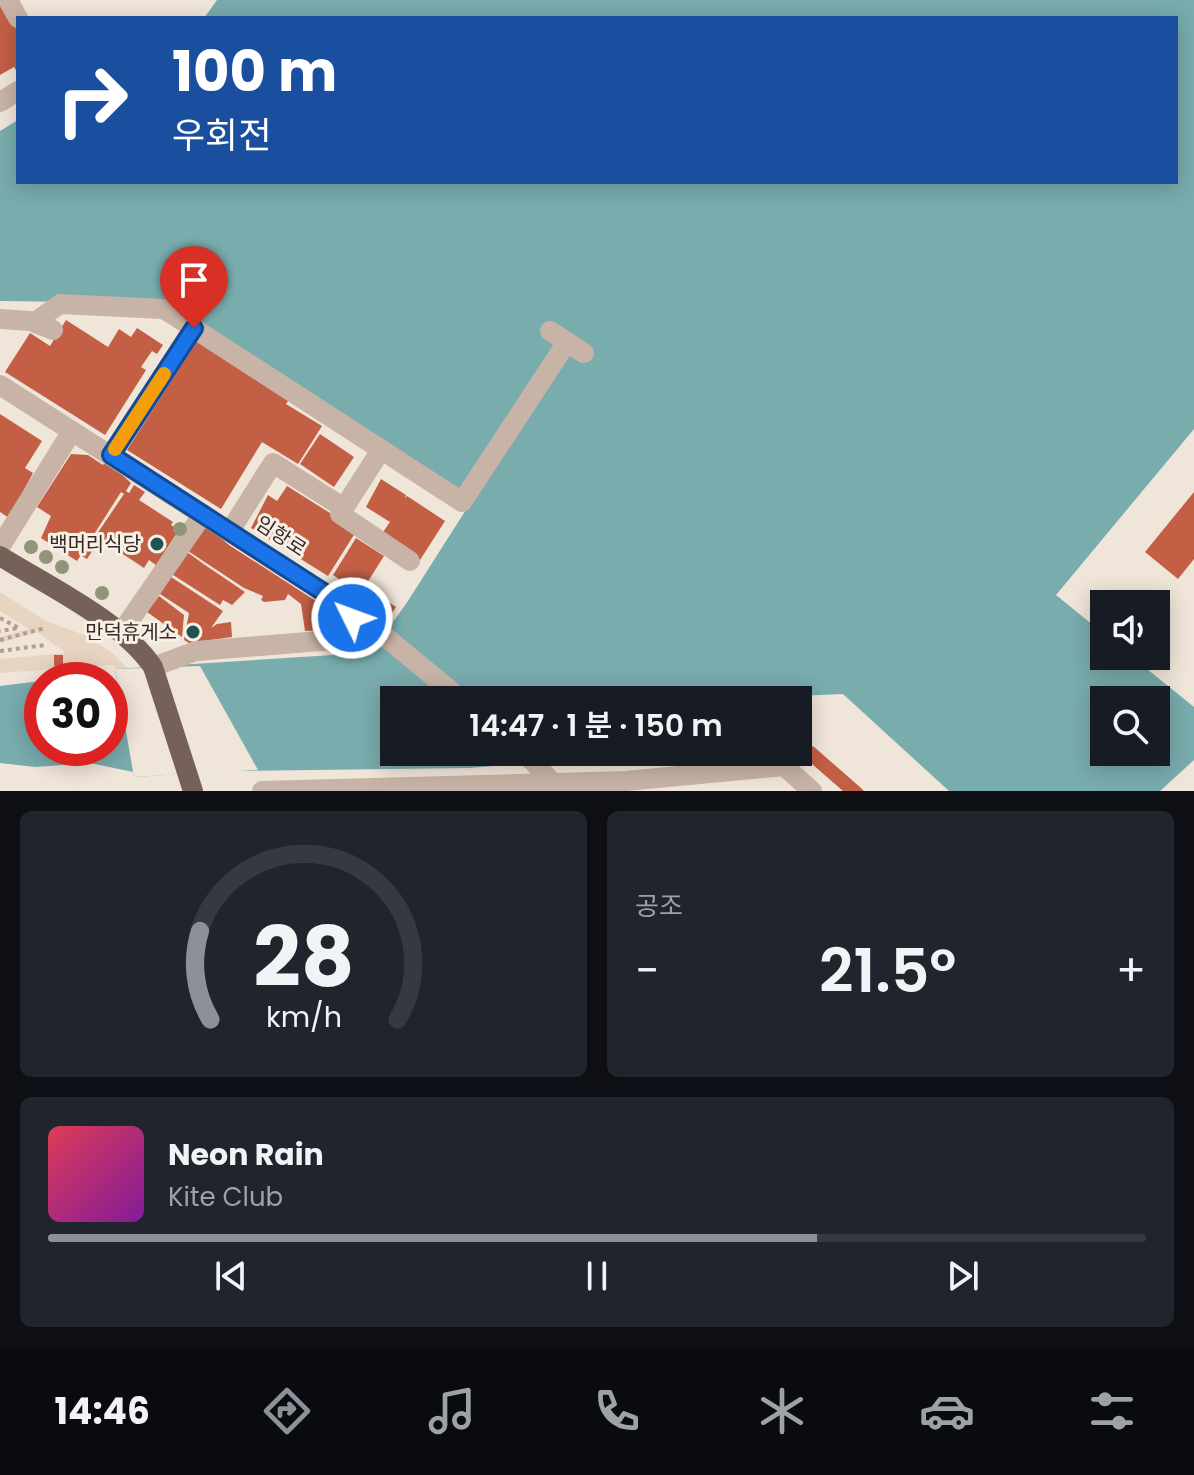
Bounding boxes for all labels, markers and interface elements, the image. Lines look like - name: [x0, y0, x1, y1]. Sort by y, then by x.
- text: 100 m: [172, 32, 337, 111]
- icon: right: [40, 48, 144, 152]
- text: 우회전: [172, 110, 271, 161]
- pin: [160, 246, 228, 328]
- icon: arrive: [172, 258, 216, 302]
- street label: 임항로: [250, 509, 312, 563]
- place label: 백머리식당: [49, 530, 141, 558]
- marker: 백머리식당: [148, 535, 166, 553]
- position arrow: [310, 576, 394, 660]
- map controls: [1090, 590, 1170, 766]
- button: sound: [1090, 590, 1170, 670]
- place label: 만덕휴게소: [85, 618, 177, 646]
- marker: 만덕휴게소: [184, 623, 202, 641]
- speed limit sign: 30: [24, 662, 128, 766]
- button: search: [1090, 686, 1170, 766]
- text: 14:47 · 1 분 · 150 m: [469, 704, 723, 747]
- text: 공조: [635, 888, 683, 924]
- text: 28: [253, 899, 354, 1015]
- text: 21.5°: [819, 929, 956, 1013]
- text: −: [635, 940, 659, 1001]
- text: +: [1116, 940, 1146, 1001]
- text: km/h: [265, 997, 342, 1037]
- text: Neon Rain: [168, 1133, 324, 1176]
- text: Kite Club: [168, 1179, 283, 1215]
- icon: previous: [209, 1254, 253, 1298]
- icon: pause: [575, 1254, 619, 1298]
- icon: next: [941, 1254, 985, 1298]
- icon: directions: [259, 1383, 315, 1439]
- icon: music: [424, 1383, 480, 1439]
- icon: phone: [589, 1383, 645, 1439]
- icon: climate: [754, 1383, 810, 1439]
- icon: car: [919, 1383, 975, 1439]
- icon: filters: [1084, 1383, 1140, 1439]
- text: 14:46: [54, 1386, 150, 1437]

